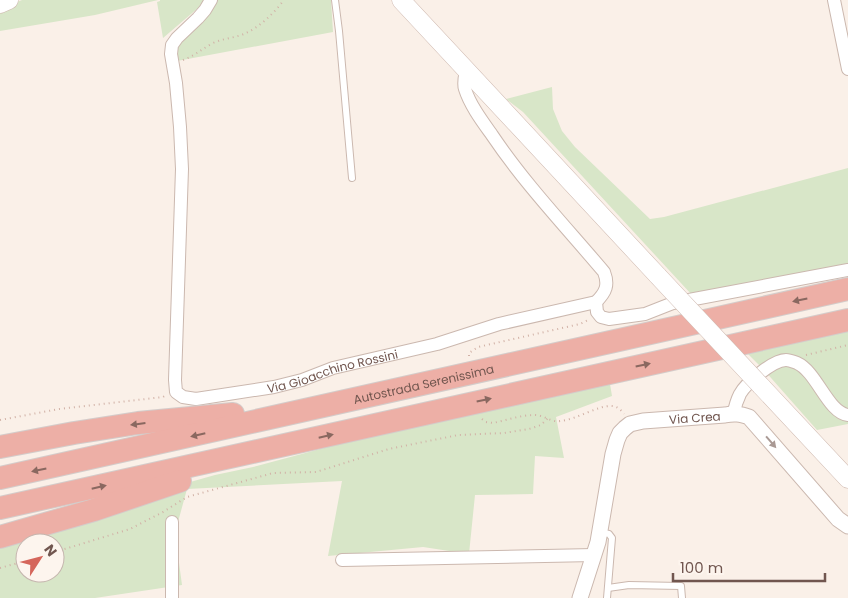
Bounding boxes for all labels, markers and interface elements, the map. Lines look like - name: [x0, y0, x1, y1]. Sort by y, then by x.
- one-way arrow: [793, 296, 808, 304]
- street label: Via Gioacchino Rossini: [266, 345, 399, 396]
- street label: Autostrada Serenissima: [352, 360, 496, 408]
- one-way arrow: [635, 361, 651, 369]
- one-way arrow: [477, 396, 492, 404]
- street label: Via Crea: [668, 407, 721, 428]
- one-way arrow: [130, 420, 146, 428]
- one-way arrow: [190, 431, 205, 439]
- one-way arrow: [318, 432, 333, 440]
- one-way arrow: [766, 435, 777, 448]
- one-way arrow: [32, 466, 47, 474]
- one-way arrow: [91, 482, 107, 490]
- north arrow: [15, 533, 65, 583]
- text: N: [39, 540, 62, 560]
- scale bar: [673, 550, 826, 582]
- text: 100 m: [680, 557, 723, 578]

